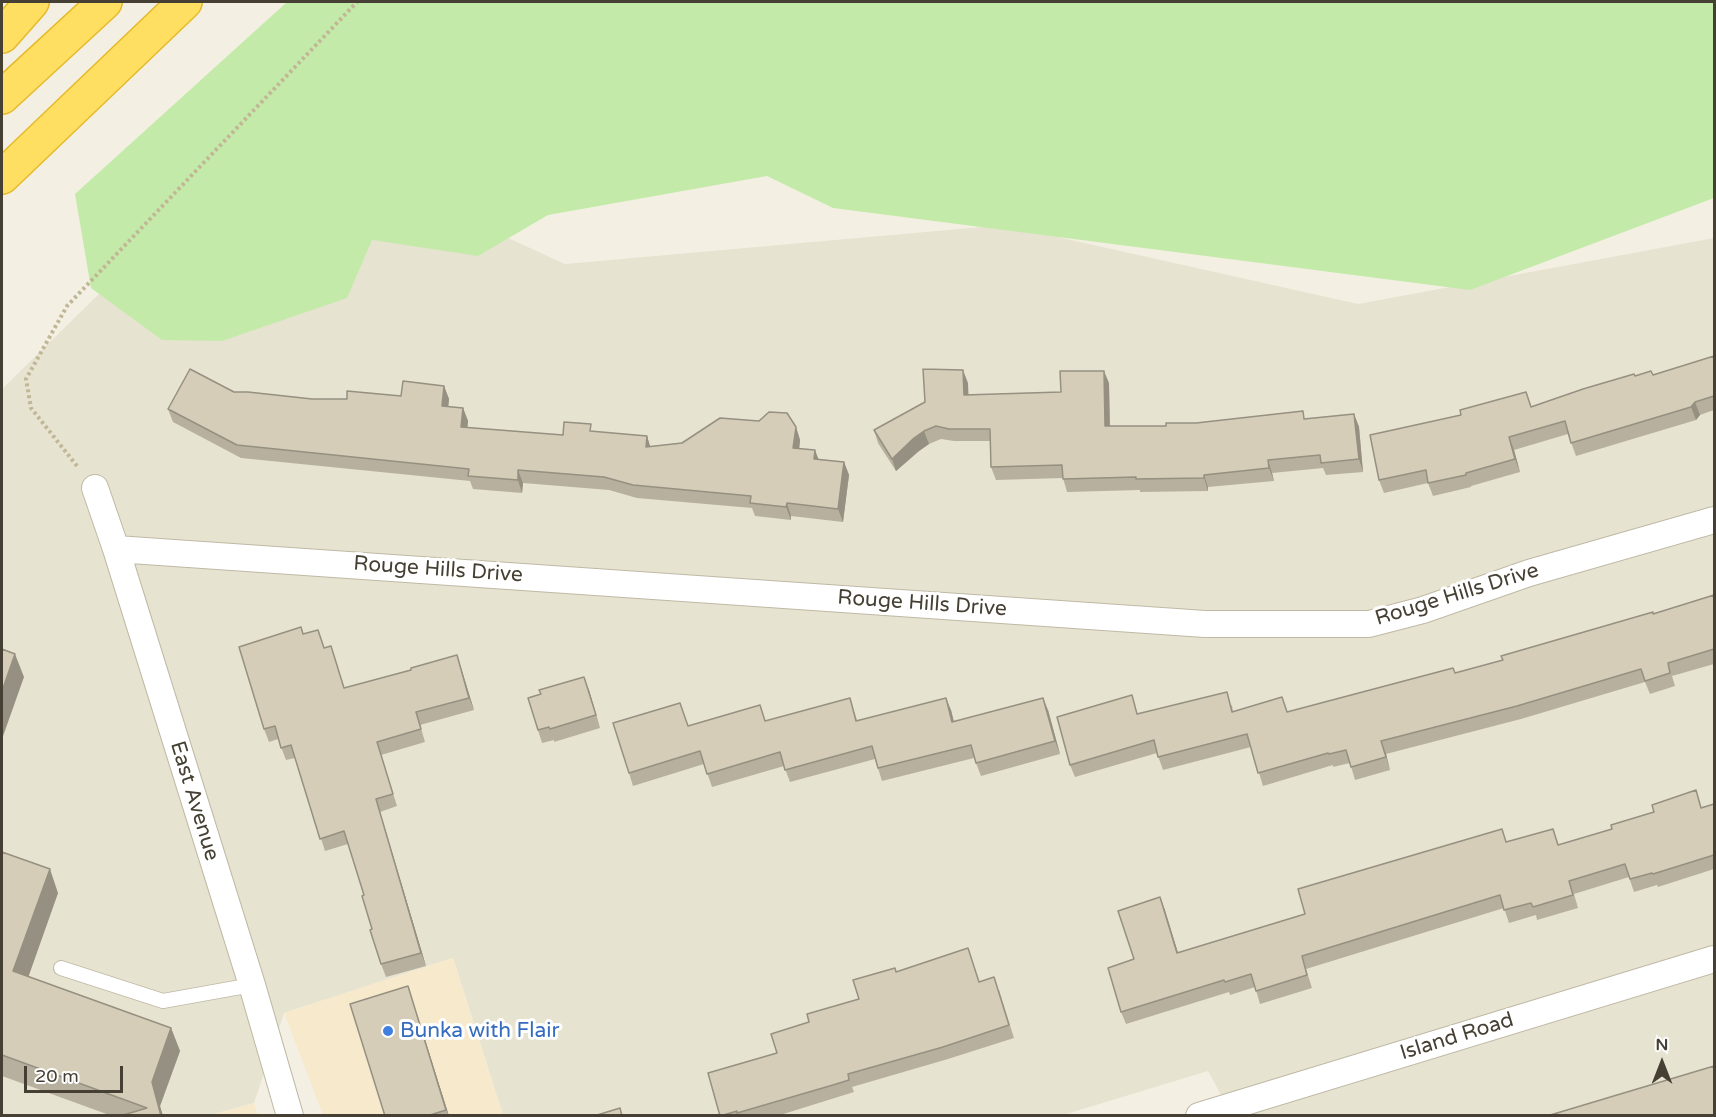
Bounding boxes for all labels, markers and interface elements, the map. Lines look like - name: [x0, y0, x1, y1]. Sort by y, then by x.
- street label: Rouge Hills Drive: [352, 552, 524, 588]
- street label: Rouge Hills Drive: [1372, 558, 1542, 632]
- street label: Rouge Hills Drive: [836, 586, 1008, 622]
- street label: East Avenue: [164, 738, 224, 864]
- street label: Island Road: [1397, 1008, 1517, 1066]
- place label: Bunka with Flair: [400, 1018, 560, 1044]
- marker: Bunka with Flair: [381, 1024, 395, 1038]
- north arrow: [1632, 1033, 1692, 1093]
- text: N: [1656, 1035, 1668, 1055]
- scale bar: [27, 1054, 126, 1092]
- text: 20 m: [35, 1065, 79, 1087]

